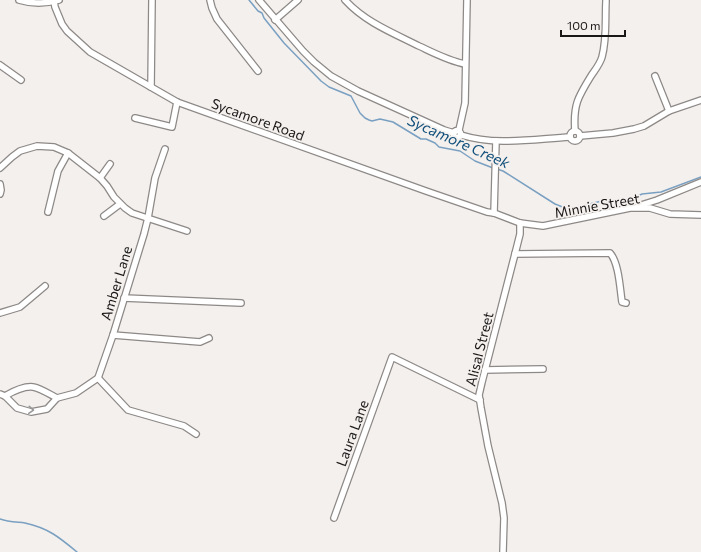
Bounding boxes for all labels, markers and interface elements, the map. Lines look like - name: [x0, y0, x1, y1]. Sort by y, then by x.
- scale bar: [561, 12, 625, 38]
- text: 100 m: [567, 18, 601, 32]
- street label: Sycamore Road: [209, 94, 307, 144]
- water label: Sycamore Creek: [405, 110, 514, 172]
- street label: Minnie Street: [553, 189, 641, 221]
- street label: Amber Lane: [97, 244, 135, 322]
- street label: Alisal Street: [462, 310, 497, 388]
- street label: Laura Lane: [332, 398, 372, 468]
- one-way arrow: [28, 406, 34, 415]

